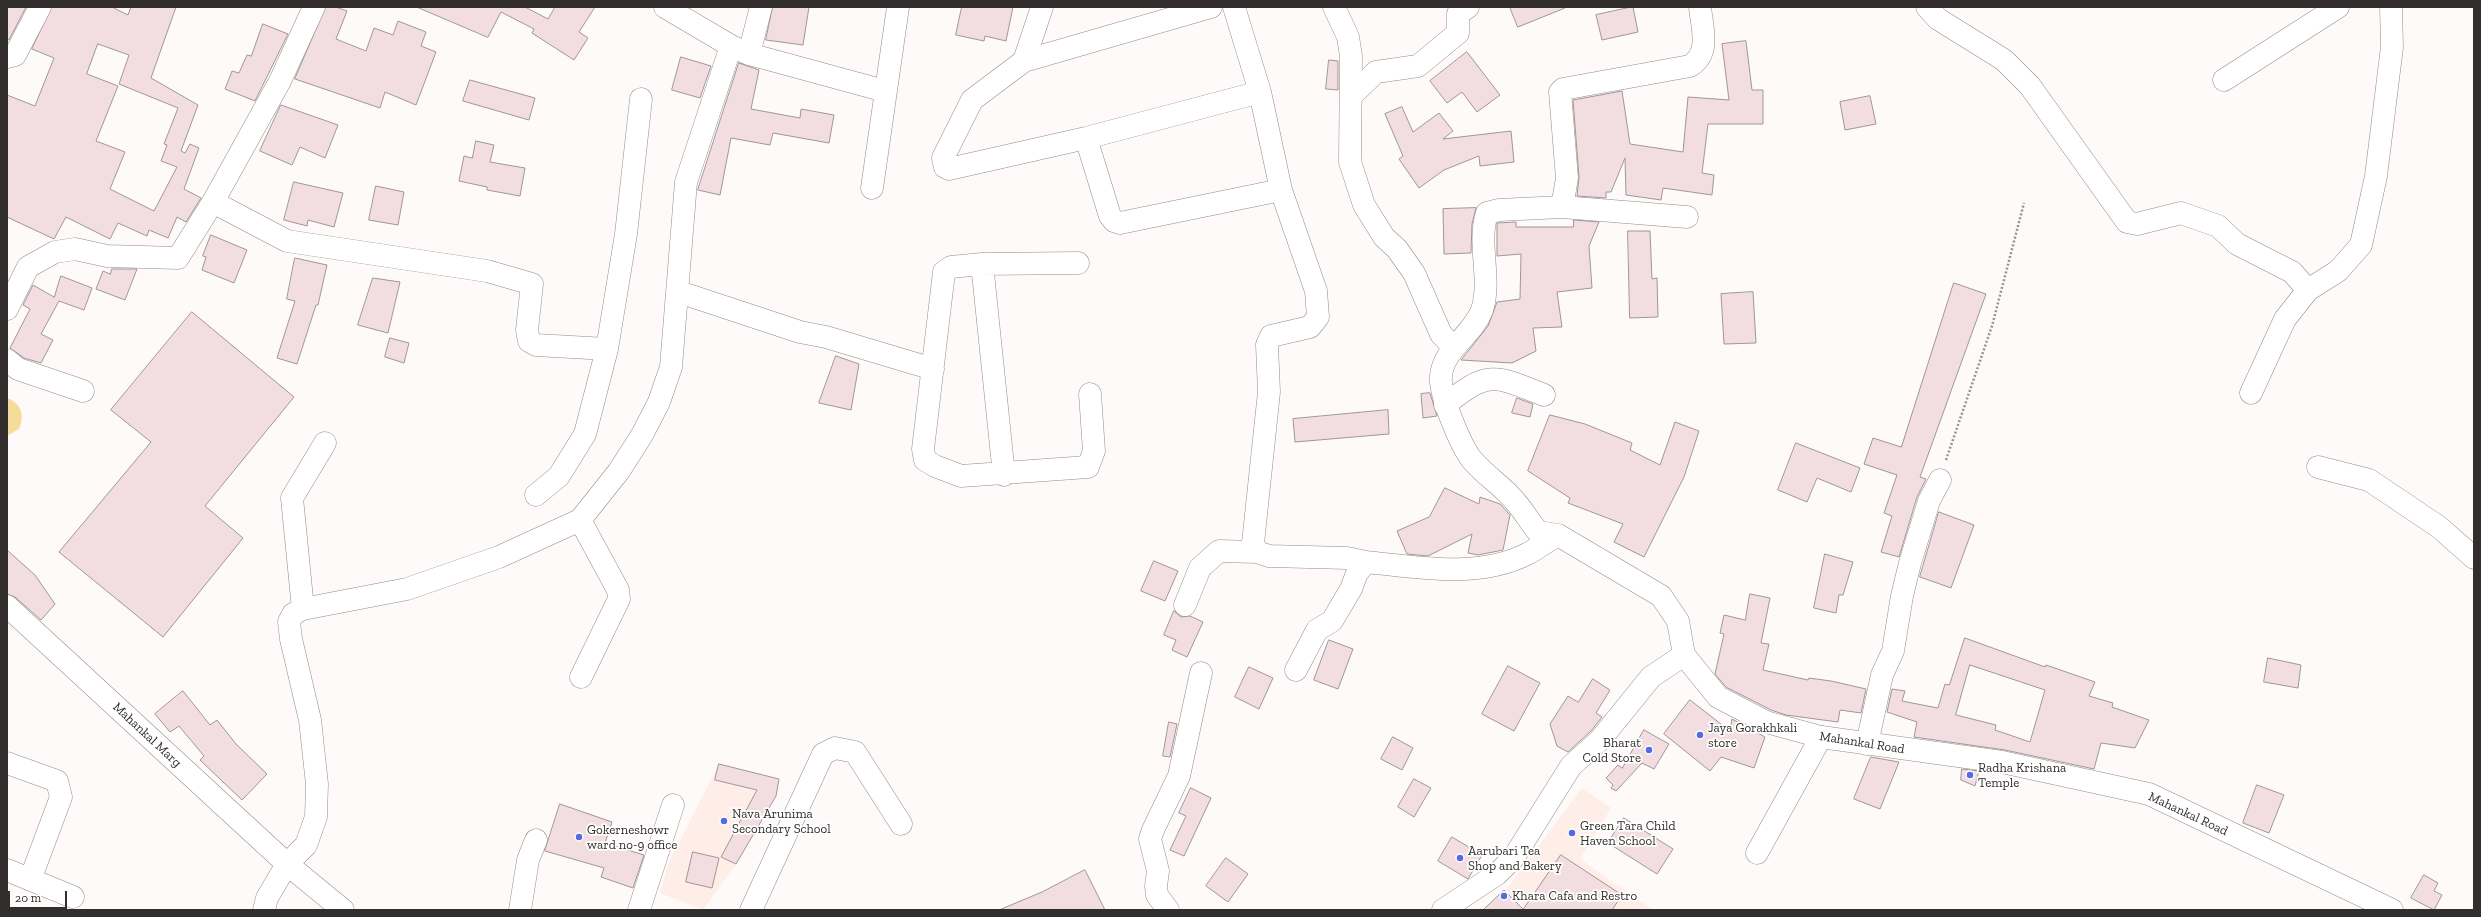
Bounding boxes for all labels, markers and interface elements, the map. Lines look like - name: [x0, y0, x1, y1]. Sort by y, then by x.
- street label: Mahankal Marg: [109, 699, 185, 771]
- place label: Jaya Gorakhkali store: [1708, 720, 1797, 751]
- street label: Mahankal Road: [1818, 729, 1906, 757]
- marker: Jaya Gorakhkali store: [1695, 730, 1705, 740]
- place label: Bharat Cold Store: [1582, 735, 1641, 766]
- marker: Bharat Cold Store: [1644, 745, 1654, 755]
- place label: Radha Krishana Temple: [1978, 760, 2066, 791]
- marker: Radha Krishana Temple: [1965, 770, 1975, 780]
- street label: Mahankal Road: [2146, 789, 2230, 839]
- place label: Nava Arunima Secondary School: [732, 806, 831, 837]
- marker: Nava Arunima Secondary School: [719, 816, 729, 826]
- place label: Green Tara Child Haven School: [1580, 818, 1676, 849]
- place label: Gokerneshowr ward no-9 office: [587, 822, 677, 853]
- marker: Green Tara Child Haven School: [1567, 828, 1577, 838]
- marker: Gokerneshowr ward no-9 office: [574, 832, 584, 842]
- place label: Aarubari Tea Shop and Bakery: [1468, 843, 1562, 874]
- marker: Aarubari Tea Shop and Bakery: [1455, 853, 1465, 863]
- scale bar: [10, 883, 69, 909]
- place label: Khara Cafa and Restro: [1512, 888, 1637, 904]
- text: 20 m: [15, 891, 41, 905]
- marker: Khara Cafa and Restro: [1499, 891, 1509, 901]

